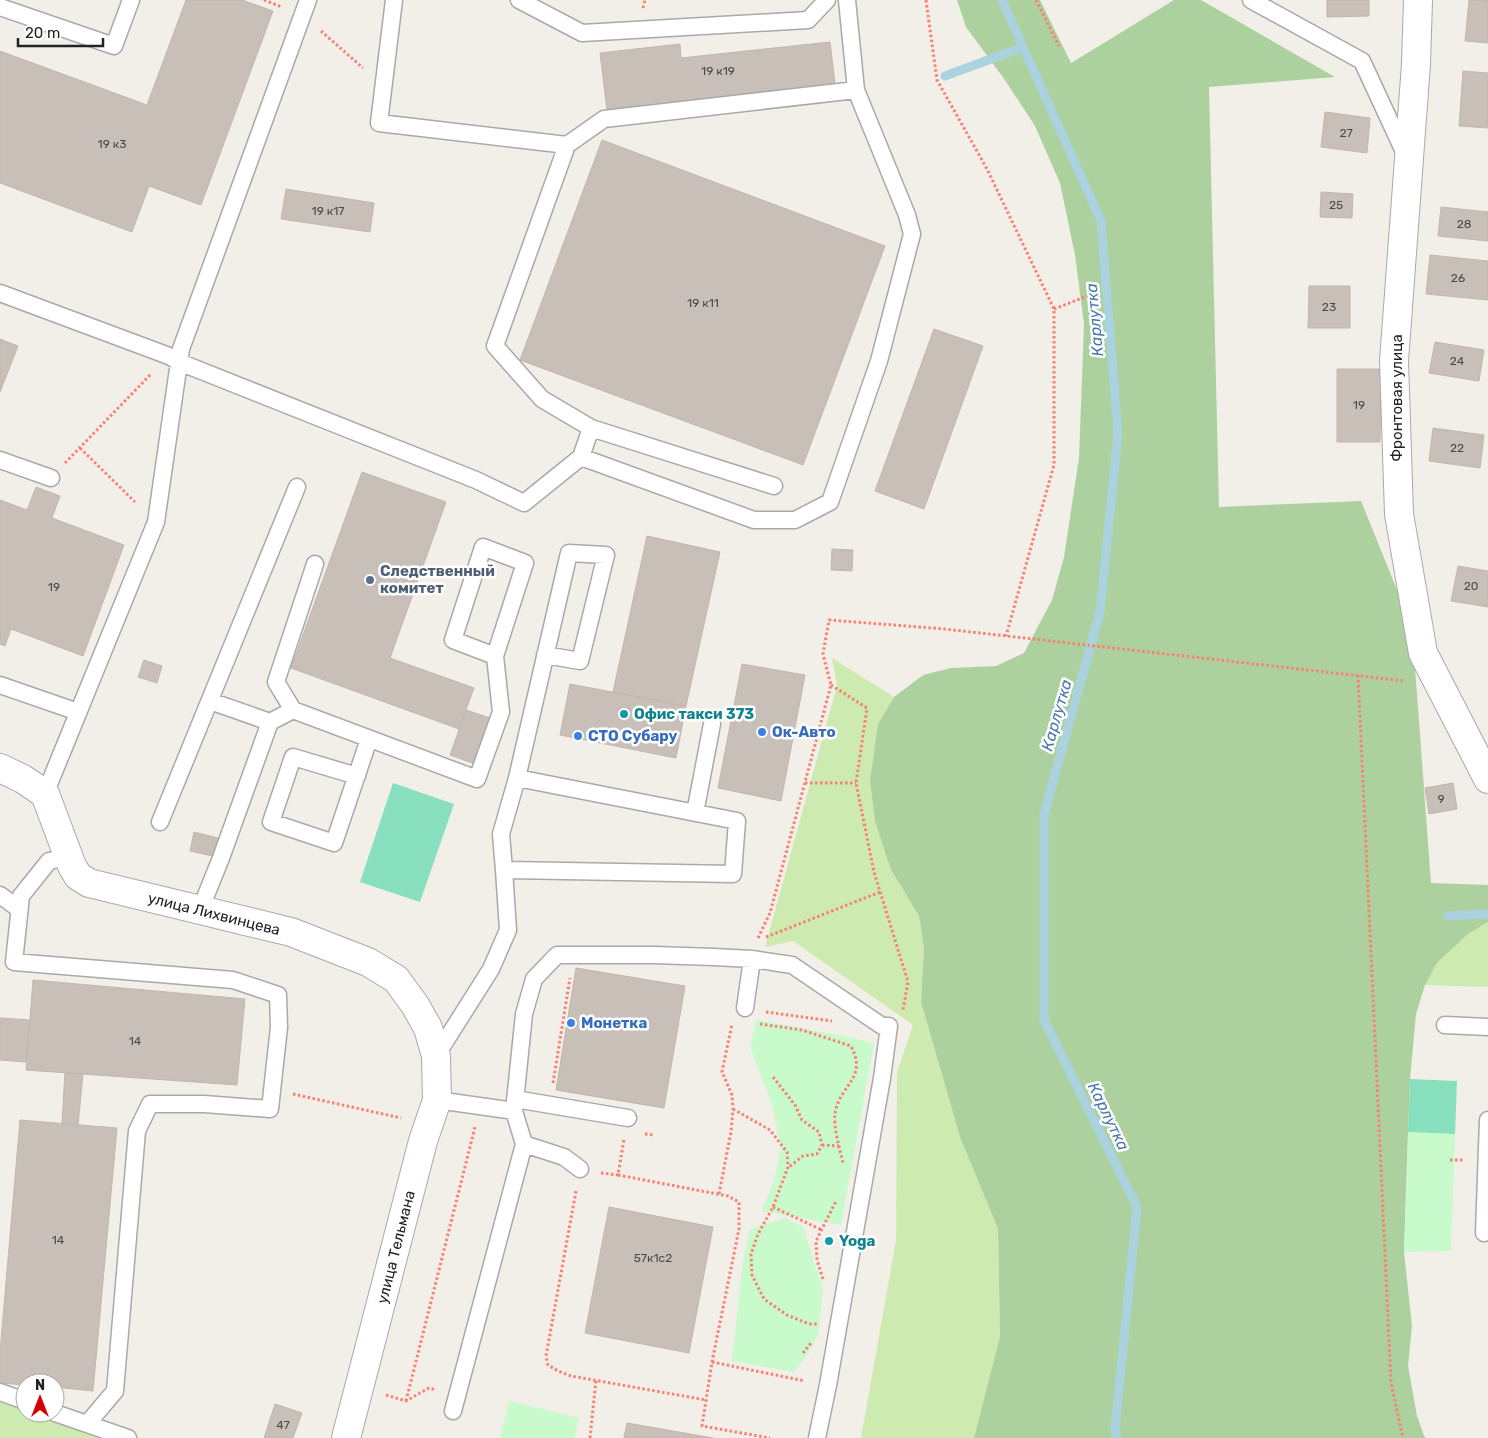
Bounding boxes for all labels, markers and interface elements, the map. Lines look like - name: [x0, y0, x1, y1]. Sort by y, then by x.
- scale bar: [18, 15, 102, 47]
- text: 20 m: [25, 24, 60, 42]
- house number: 19 к19: [701, 64, 735, 78]
- house number: 27: [1339, 126, 1353, 140]
- house number: 19 к3: [98, 137, 126, 151]
- house number: 25: [1329, 198, 1343, 212]
- house number: 19 к17: [312, 204, 344, 218]
- house number: 28: [1457, 217, 1471, 231]
- house number: 26: [1451, 271, 1465, 285]
- water label: Карлутка: [1082, 283, 1107, 357]
- house number: 19 к11: [687, 296, 719, 310]
- house number: 23: [1322, 300, 1336, 314]
- street label: Фронтовая улица: [1388, 334, 1406, 462]
- house number: 24: [1450, 354, 1465, 368]
- house number: 19: [1353, 398, 1365, 412]
- house number: 22: [1450, 441, 1464, 455]
- place label: Следственный комитет: [380, 562, 495, 597]
- marker: Следственный комитет: [364, 574, 376, 586]
- house number: 20: [1464, 579, 1478, 593]
- house number: 19: [48, 580, 60, 594]
- water label: Карлутка: [1037, 677, 1076, 753]
- place label: Офис такси 373: [634, 705, 754, 723]
- marker: Офис такси 373: [618, 708, 630, 720]
- place label: Ок-Авто: [772, 723, 836, 741]
- marker: Ок-Авто: [756, 726, 768, 738]
- place label: СТО Субару: [588, 727, 677, 745]
- marker: СТО Субару: [572, 730, 584, 742]
- house number: 9: [1437, 792, 1445, 806]
- street label: улица Лихвинцева: [146, 889, 282, 939]
- place label: Монетка: [581, 1014, 647, 1032]
- marker: Монетка: [565, 1017, 577, 1029]
- house number: 14: [129, 1034, 142, 1048]
- water label: Карлутка: [1084, 1079, 1133, 1153]
- street label: улица Тельмана: [373, 1189, 419, 1305]
- place label: Yoga: [839, 1232, 876, 1250]
- house number: 14: [52, 1233, 65, 1247]
- marker: Yoga: [823, 1235, 835, 1247]
- house number: 57к1с2: [634, 1251, 672, 1265]
- north arrow: [15, 1373, 65, 1423]
- text: N: [35, 1377, 45, 1394]
- house number: 47: [276, 1418, 290, 1432]

